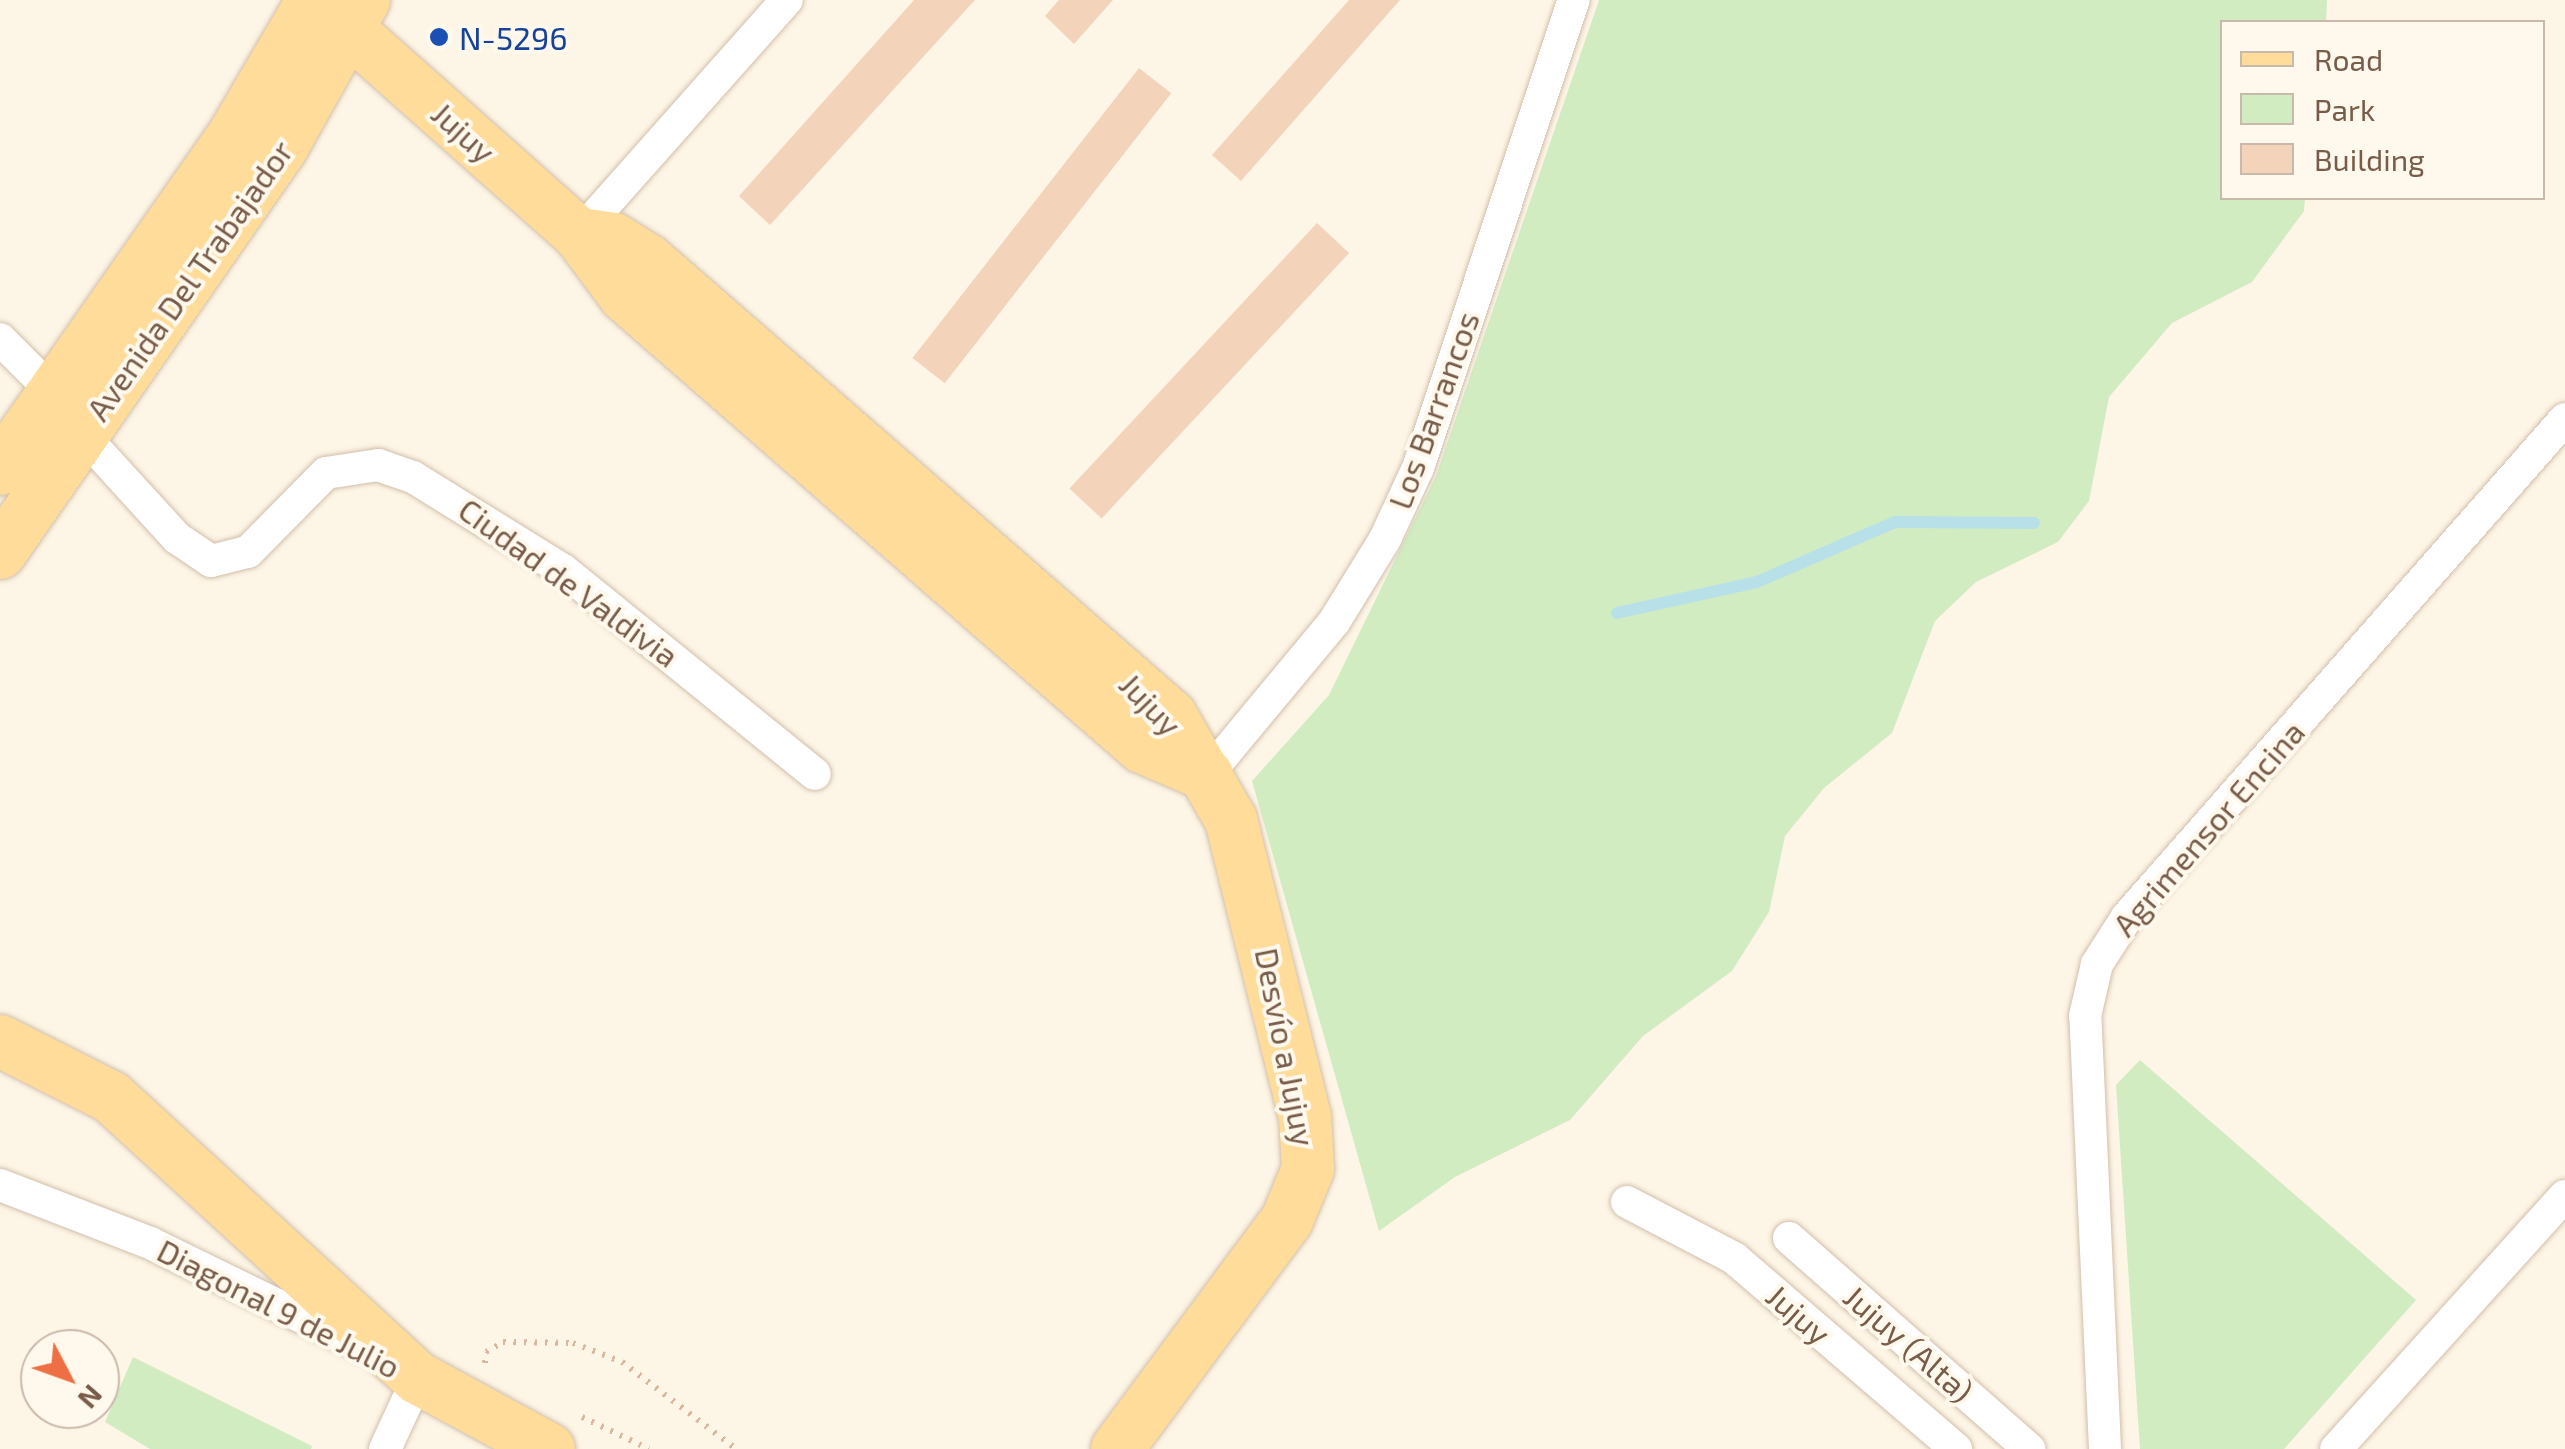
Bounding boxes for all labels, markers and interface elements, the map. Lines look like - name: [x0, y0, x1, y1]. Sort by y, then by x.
- place label: N-5296: [459, 18, 568, 56]
- legend: [2220, 20, 2545, 200]
- marker: N-5296: [428, 26, 450, 48]
- text: Road: [2314, 41, 2383, 77]
- text: Park: [2314, 91, 2375, 127]
- street label: Jujuy: [424, 94, 504, 170]
- street label: Avenida Del Trabajador: [77, 132, 301, 428]
- text: Building: [2314, 141, 2425, 177]
- street label: Los Barrancos: [1380, 306, 1486, 514]
- street label: Ciudad de Valdivia: [451, 489, 687, 675]
- street label: Jujuy: [1112, 665, 1190, 743]
- street label: Agrimensor Encina: [2104, 712, 2312, 944]
- street label: Desvío a Jujuy: [1248, 944, 1324, 1150]
- street label: Diagonal 9 de Julio: [151, 1230, 407, 1386]
- street label: Jujuy: [1759, 1276, 1839, 1352]
- street label: Jujuy (Alta): [1836, 1276, 1982, 1410]
- north arrow: [20, 1329, 120, 1429]
- text: N: [72, 1379, 111, 1416]

